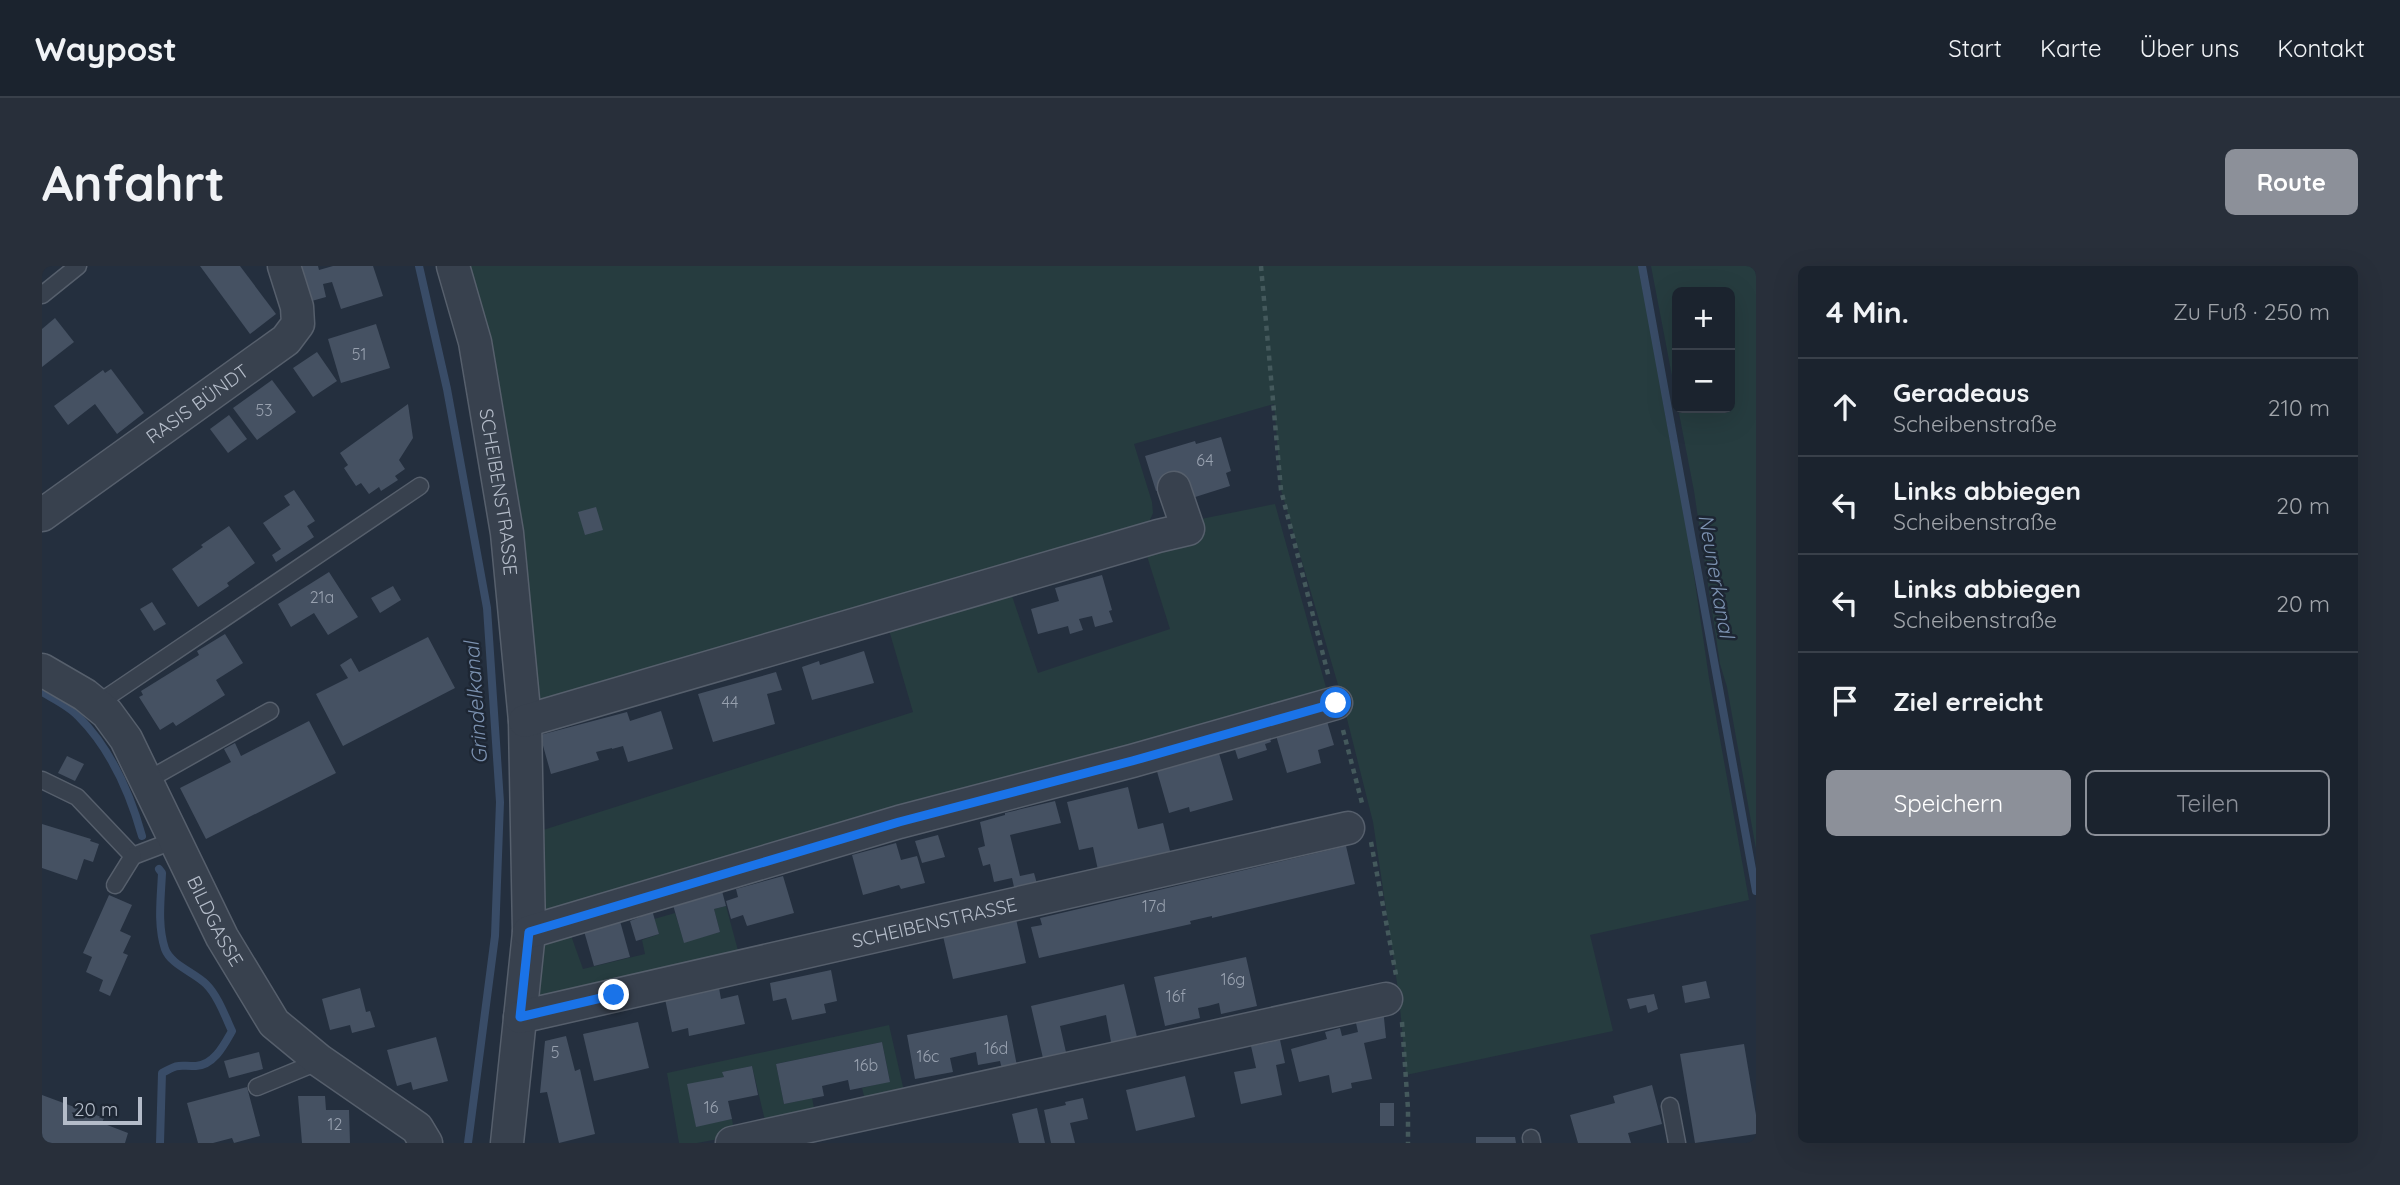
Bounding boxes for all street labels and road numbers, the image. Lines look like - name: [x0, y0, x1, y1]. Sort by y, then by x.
- street label: RASIS BÜNDT: [141, 359, 253, 449]
- street label: SCHEIBENSTRASSE: [474, 407, 523, 577]
- street label: BILDGASSE: [182, 872, 249, 971]
- street label: SCHEIBENSTRASSE: [849, 892, 1019, 953]

